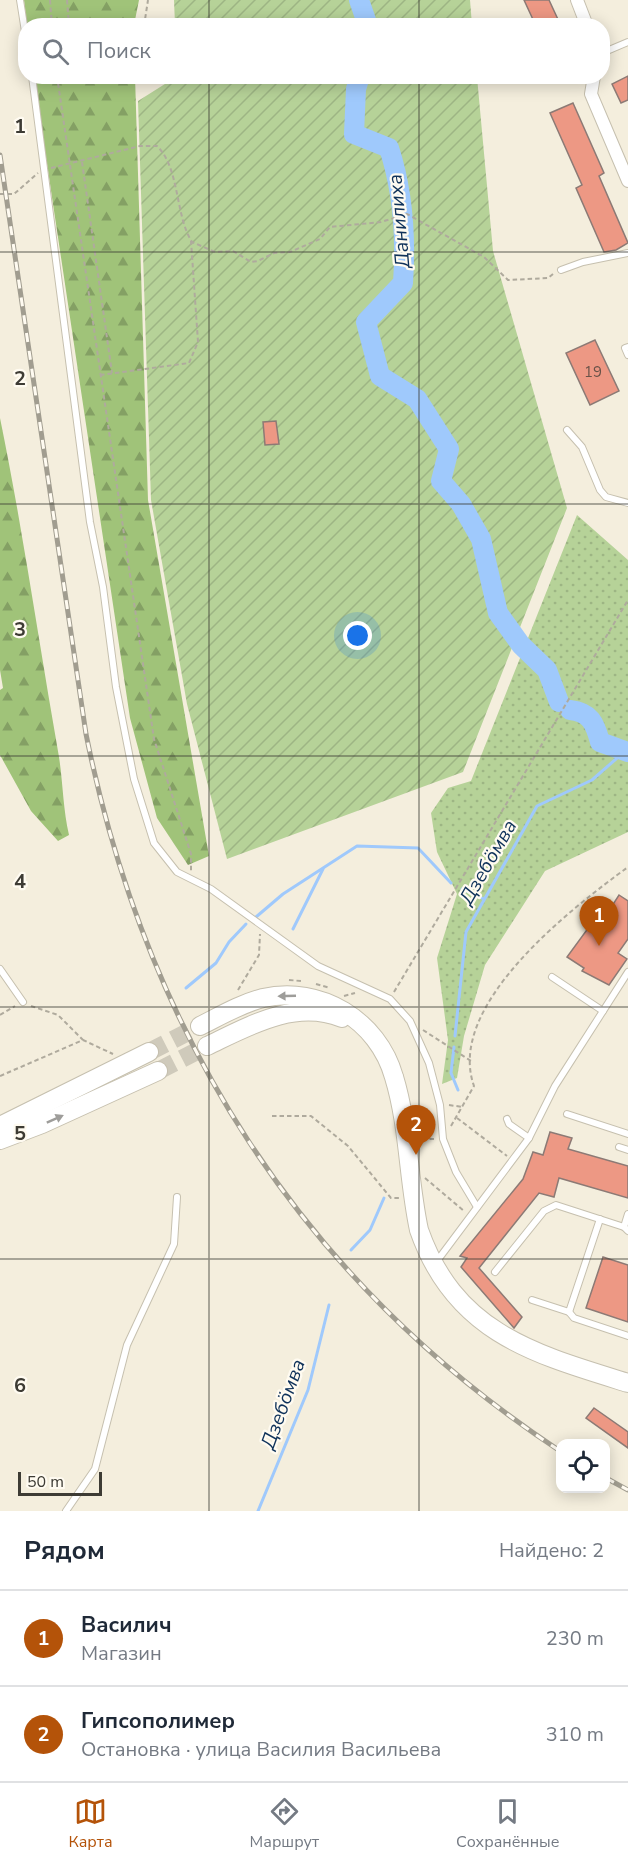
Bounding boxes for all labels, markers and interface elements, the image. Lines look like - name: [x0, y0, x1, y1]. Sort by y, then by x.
- search box: [18, 18, 610, 84]
- icon: search: [39, 35, 72, 68]
- text: Поиск: [87, 36, 151, 66]
- text: 1: [14, 113, 26, 140]
- water label: Данилиха: [381, 173, 417, 270]
- house number: 19: [584, 362, 602, 382]
- text: 2: [14, 365, 26, 392]
- text: 3: [14, 616, 26, 643]
- your location: [343, 621, 372, 650]
- water label: Дзебӧмва: [452, 815, 523, 910]
- text: 4: [14, 868, 26, 895]
- pin: 1: [580, 896, 618, 946]
- one-way arrow: [277, 991, 296, 1000]
- pin: 2: [396, 1106, 436, 1155]
- one-way arrow: [46, 1114, 63, 1123]
- text: 5: [14, 1120, 26, 1147]
- water label: Дзебӧмва: [254, 1355, 312, 1454]
- text: 6: [14, 1372, 26, 1399]
- map controls: [556, 1439, 610, 1493]
- button: locate: [556, 1439, 610, 1493]
- scale bar: [18, 1469, 102, 1496]
- text: 50 m: [27, 1471, 64, 1493]
- text: Рядом: [24, 1533, 105, 1568]
- text: Найдено: 2: [499, 1537, 604, 1564]
- text: Василич: [81, 1610, 172, 1640]
- text: 1: [38, 1625, 50, 1652]
- text: 230 m: [546, 1625, 604, 1652]
- text: Магазин: [81, 1640, 162, 1667]
- text: Гипсополимер: [81, 1706, 235, 1736]
- text: 2: [38, 1721, 50, 1748]
- text: 310 m: [546, 1721, 604, 1748]
- text: Остановка · улица Василия Васильева: [81, 1736, 441, 1763]
- tab: Карта: [68, 1795, 113, 1853]
- tab: Маршрут: [250, 1795, 319, 1853]
- tab: Сохранённые: [456, 1795, 559, 1853]

